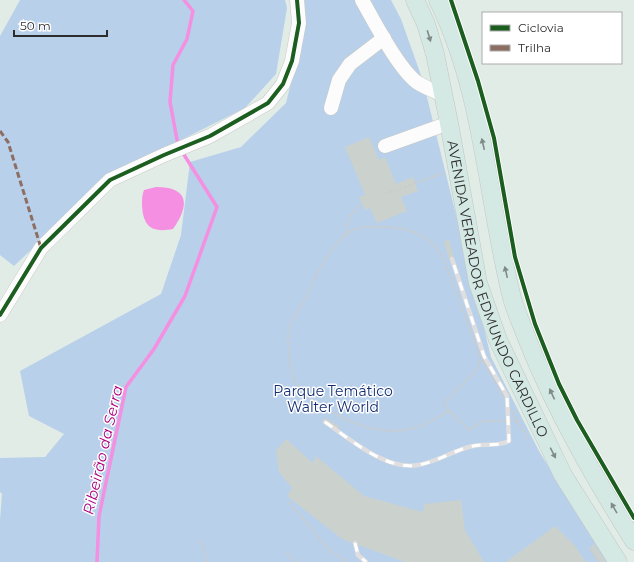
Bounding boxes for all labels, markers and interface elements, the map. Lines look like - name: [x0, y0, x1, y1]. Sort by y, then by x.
- scale bar: [14, 12, 107, 38]
- legend: [482, 12, 622, 64]
- text: 50 m: [20, 18, 51, 33]
- text: Ciclovia: [518, 20, 564, 35]
- one-way arrow: [426, 30, 432, 42]
- text: Trilha: [518, 40, 551, 55]
- one-way arrow: [479, 138, 485, 151]
- street label: AVENIDA VEREADOR EDMUNDO CARDILLO: [443, 139, 553, 441]
- one-way arrow: [503, 266, 509, 278]
- park label: Parque Temático Walter World: [273, 382, 393, 416]
- water label: Ribeirão da Serra: [78, 383, 127, 516]
- one-way arrow: [549, 388, 555, 399]
- one-way arrow: [549, 448, 556, 459]
- one-way arrow: [610, 502, 617, 514]

